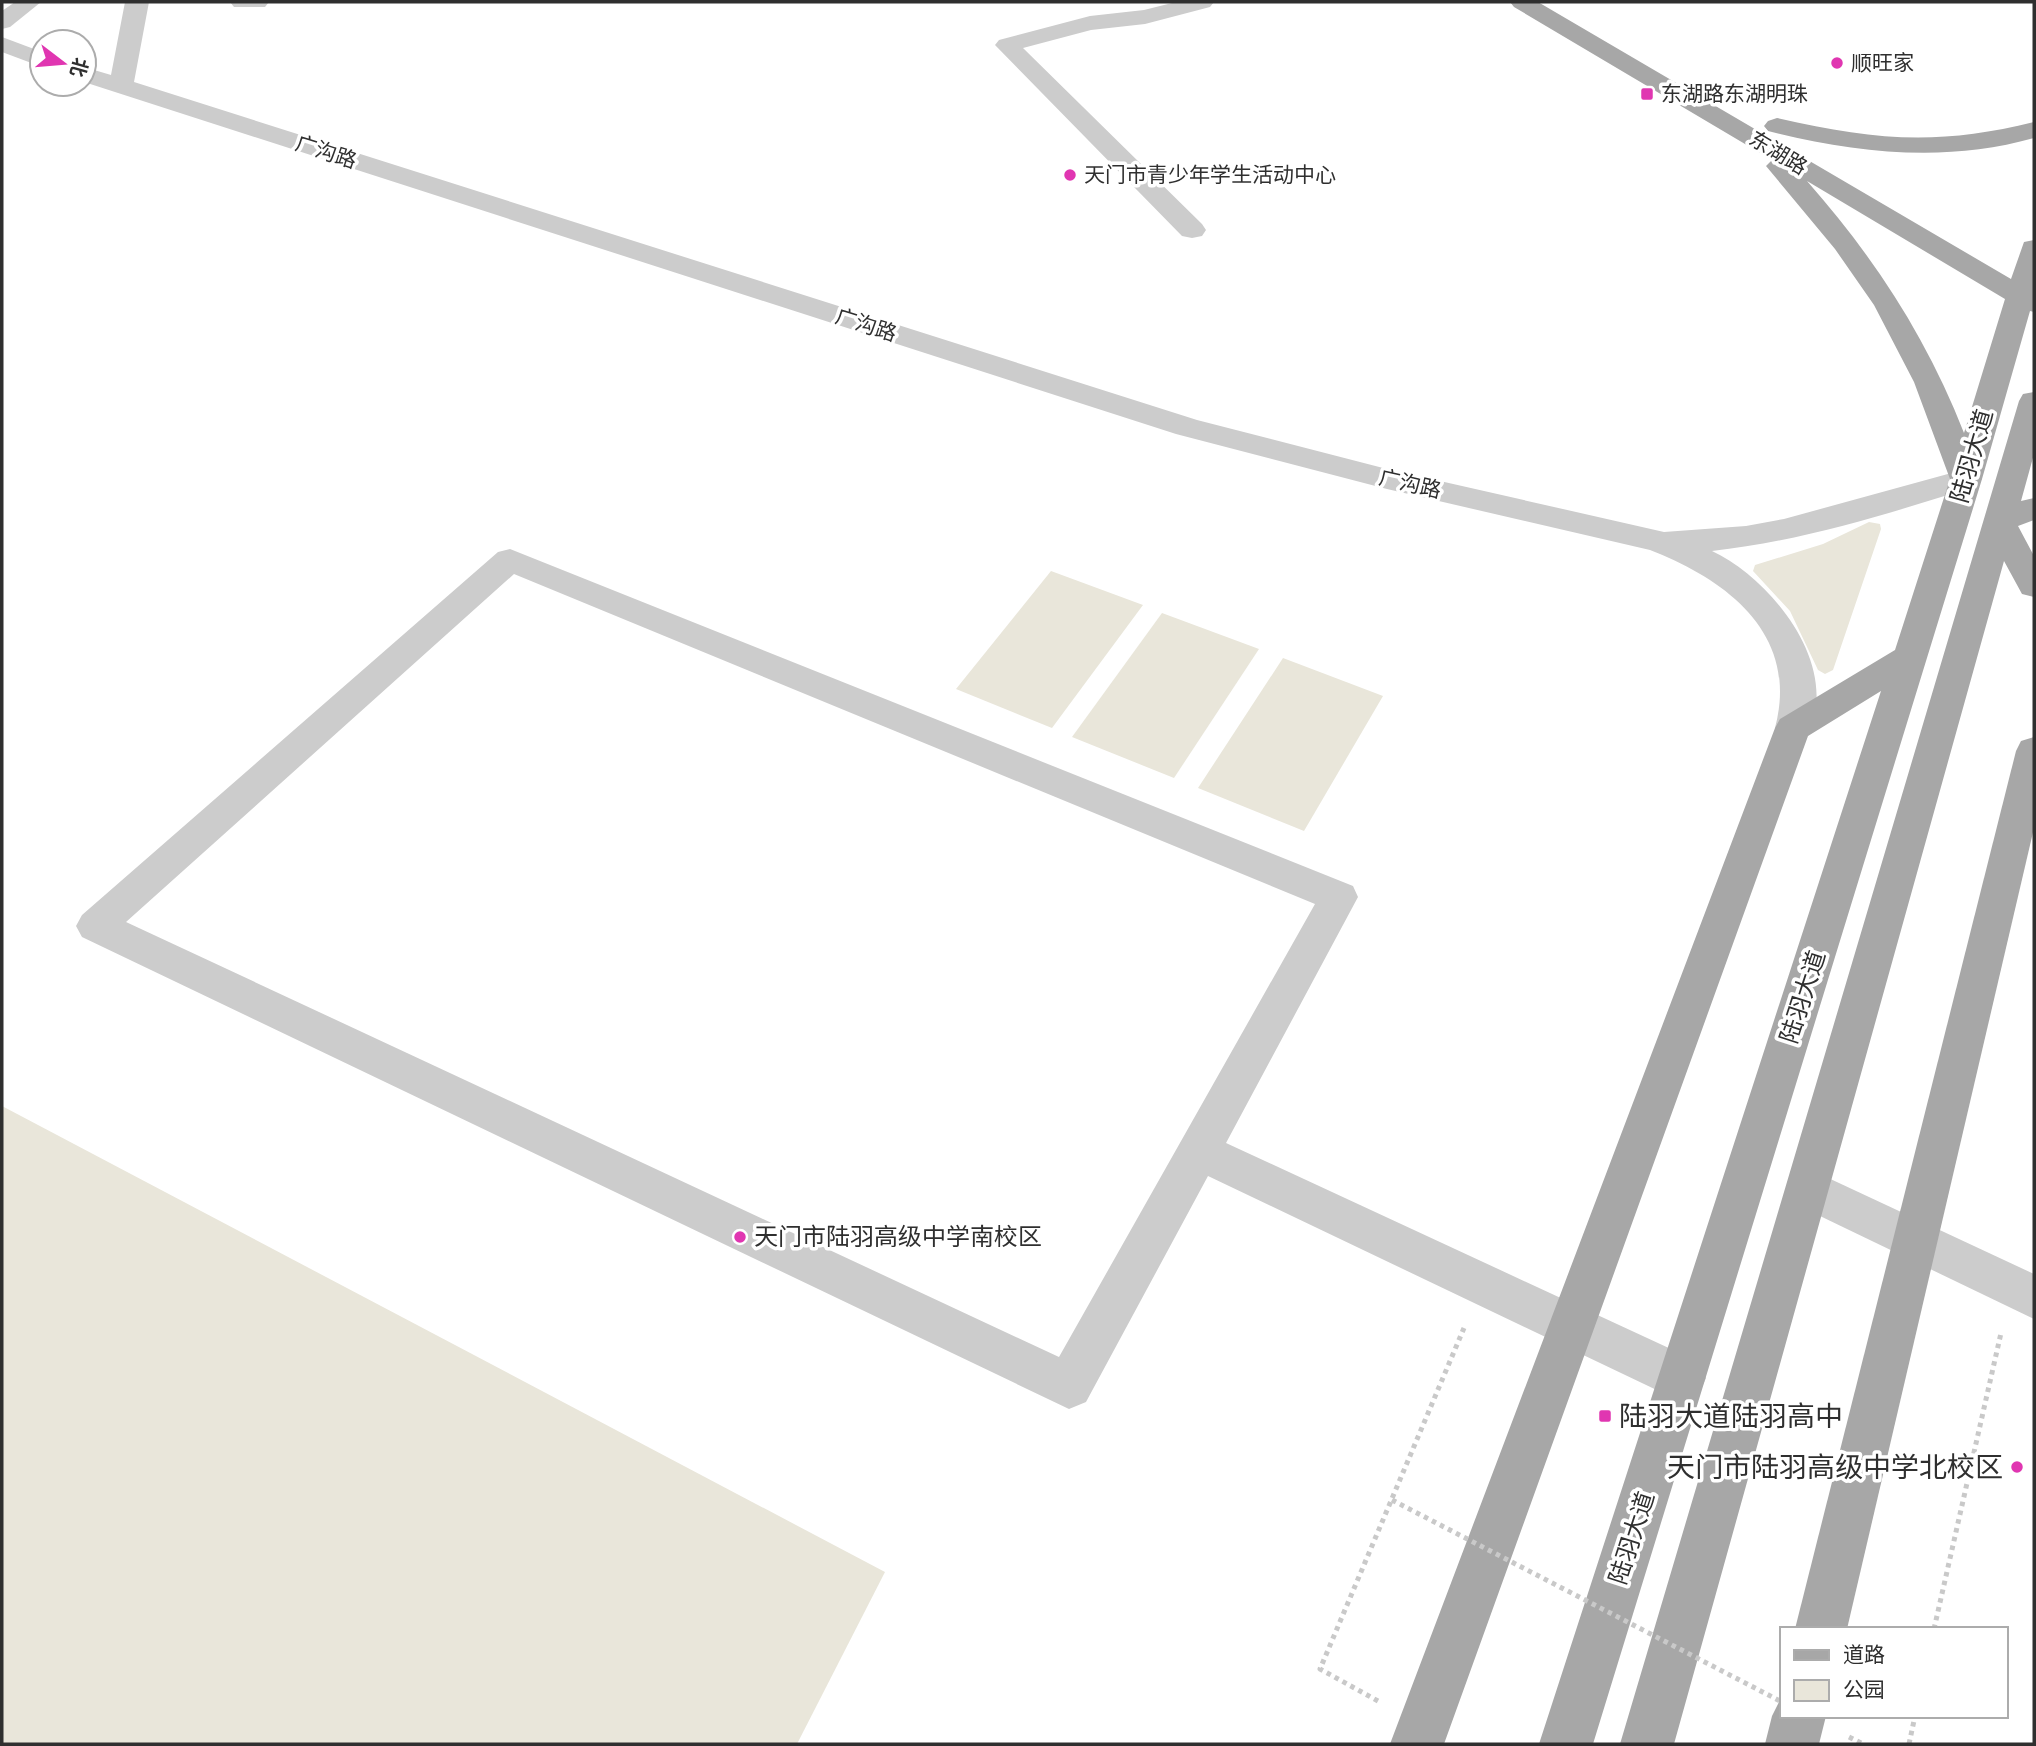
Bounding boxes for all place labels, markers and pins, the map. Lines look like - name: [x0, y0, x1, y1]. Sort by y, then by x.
- place label: 顺旺家: [1851, 50, 1914, 75]
- marker: 顺旺家: [1829, 55, 1845, 71]
- place label: 东湖路东湖明珠: [1661, 81, 1808, 106]
- marker: 东湖路东湖明珠: [1639, 86, 1655, 102]
- place label: 天门市青少年学生活动中心: [1084, 162, 1336, 187]
- marker: 天门市青少年学生活动中心: [1062, 167, 1078, 183]
- place label: 天门市陆羽高级中学南校区: [754, 1222, 1042, 1251]
- marker: 天门市陆羽高级中学南校区: [732, 1229, 748, 1245]
- place label: 陆羽大道陆羽高中: [1619, 1400, 1843, 1433]
- marker: 陆羽大道陆羽高中: [1597, 1408, 1613, 1424]
- place label: 天门市陆羽高级中学北校区: [1667, 1451, 2003, 1484]
- marker: 天门市陆羽高级中学北校区: [2009, 1459, 2025, 1475]

